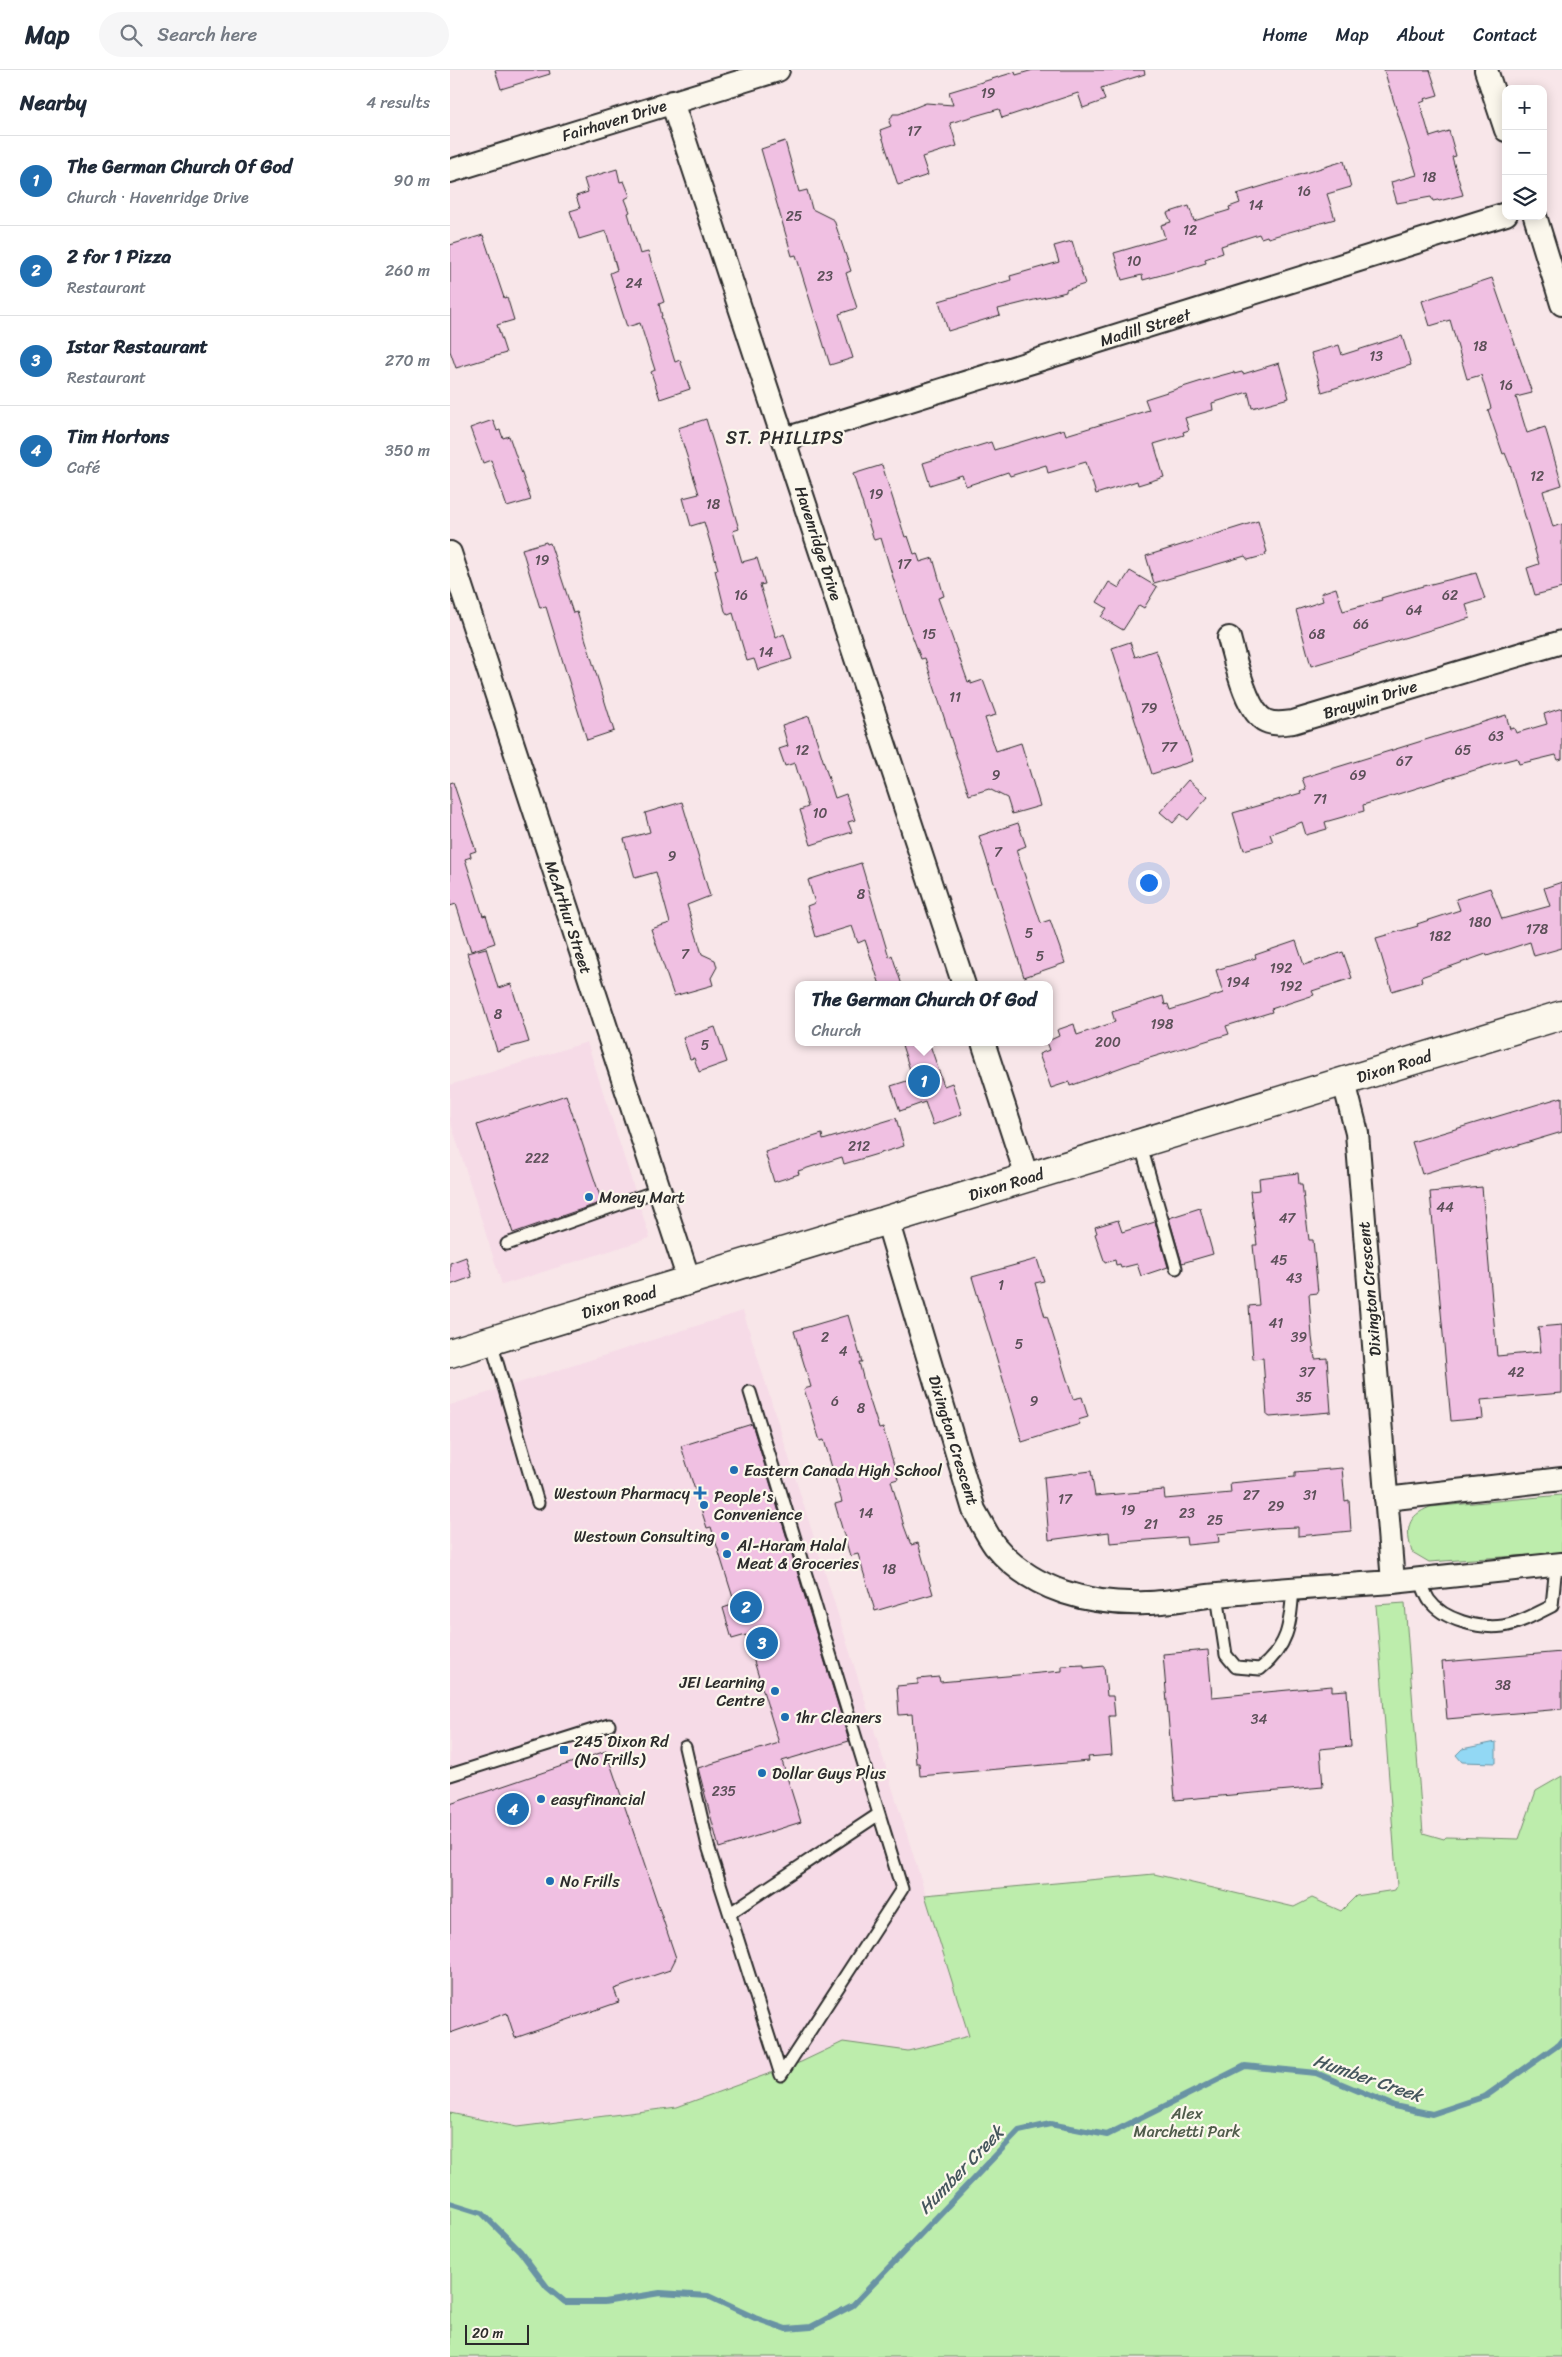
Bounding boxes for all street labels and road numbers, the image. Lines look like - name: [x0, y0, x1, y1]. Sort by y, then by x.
- street label: Fairhaven Drive: [558, 91, 670, 150]
- street label: Madill Street: [1096, 300, 1195, 355]
- street label: Havenridge Drive: [786, 482, 851, 605]
- street label: Braywin Drive: [1319, 671, 1421, 728]
- street label: McArthur Street: [536, 856, 601, 978]
- street label: Dixon Road: [1353, 1041, 1437, 1092]
- street label: Dixon Road: [965, 1159, 1049, 1210]
- street label: Dixington Crescent: [1349, 1220, 1390, 1357]
- street label: Dixon Road: [578, 1277, 662, 1328]
- street label: Dixington Crescent: [920, 1371, 987, 1509]

